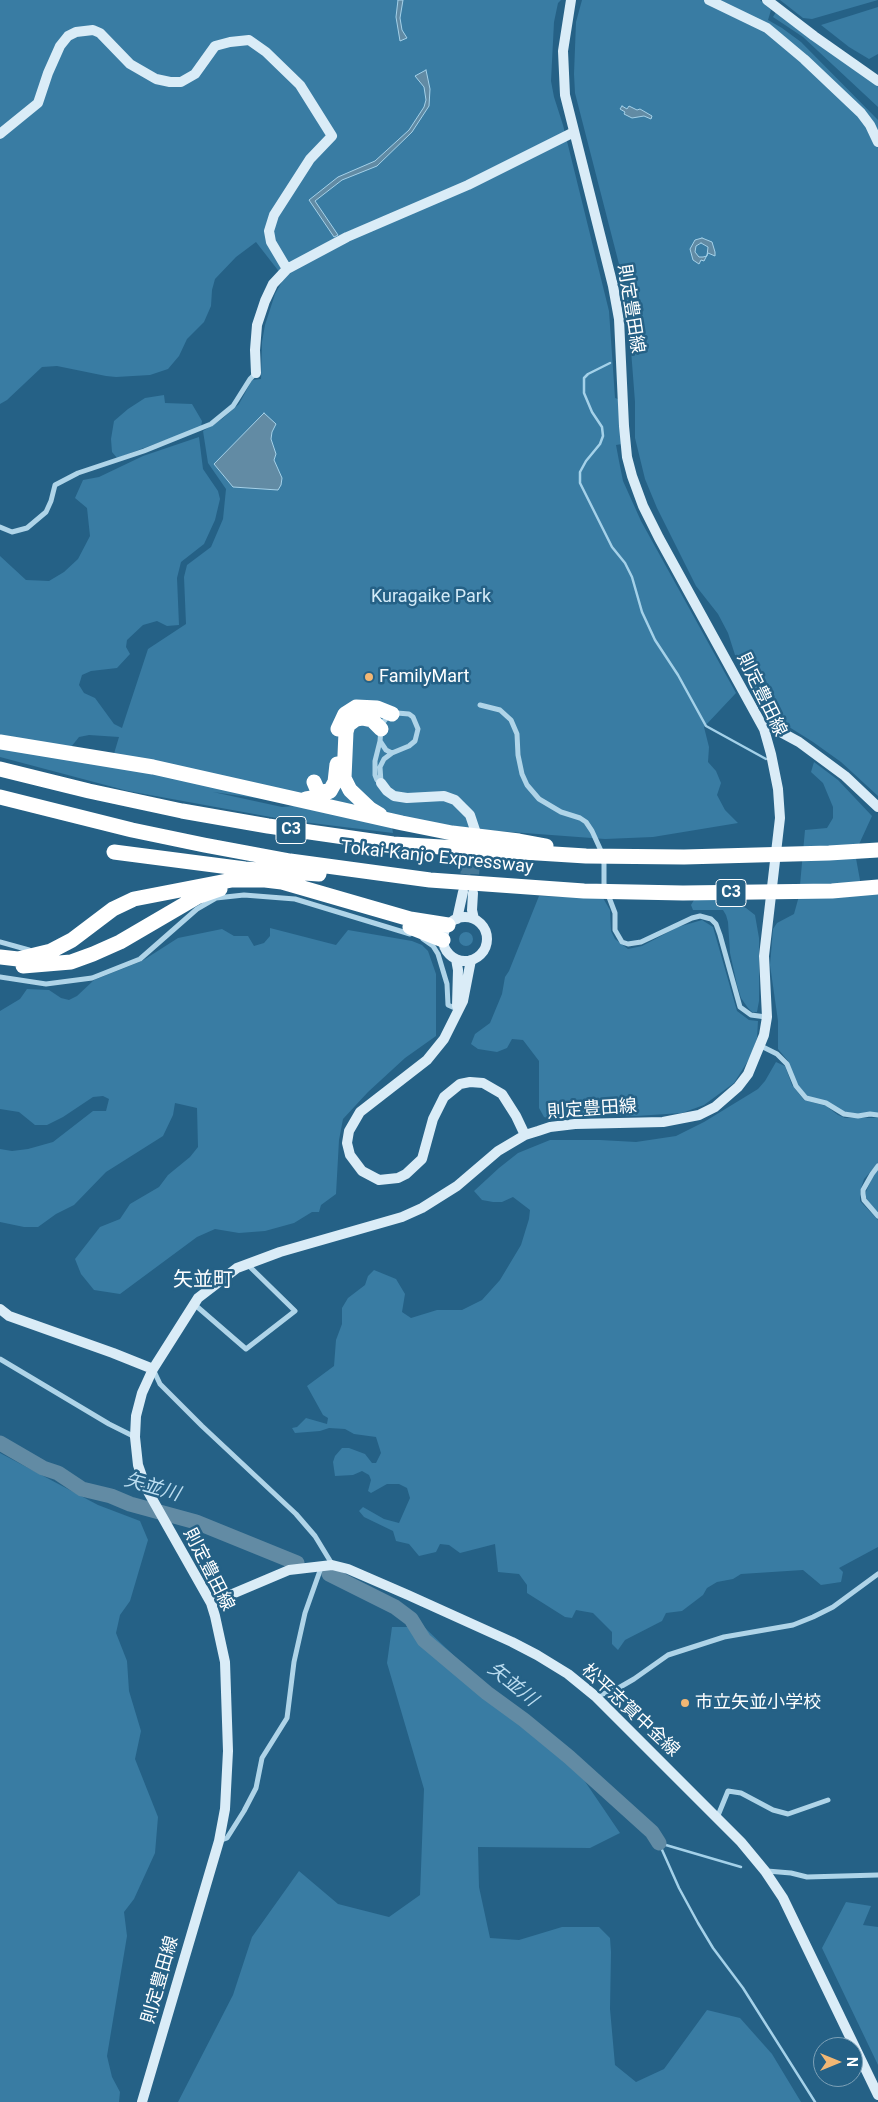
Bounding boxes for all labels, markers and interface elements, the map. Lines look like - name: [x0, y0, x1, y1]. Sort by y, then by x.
- street label: 則定豊田線: [612, 263, 648, 355]
- park label: Kuragaike Park: [371, 586, 491, 608]
- street label: 則定豊田線: [732, 650, 790, 740]
- place label: FamilyMart: [379, 666, 469, 688]
- marker: FamilyMart: [363, 671, 375, 683]
- road number: C3: [276, 816, 306, 844]
- street label: Tokai-Kanjo Expressway: [340, 837, 534, 879]
- road number: C3: [716, 880, 746, 906]
- street label: 則定豊田線: [546, 1096, 638, 1124]
- district label: 矢並町: [173, 1269, 233, 1293]
- water label: 矢並川: [121, 1469, 183, 1507]
- street label: 則定豊田線: [178, 1525, 238, 1615]
- water label: 矢並川: [483, 1658, 541, 1712]
- street label: 松平志賀中金線: [577, 1660, 683, 1762]
- place label: 市立矢並小学校: [695, 1692, 821, 1714]
- marker: 市立矢並小学校: [679, 1697, 691, 1709]
- street label: 則定豊田線: [138, 1934, 184, 2026]
- north arrow: [813, 2037, 863, 2087]
- text: N: [844, 2057, 860, 2067]

